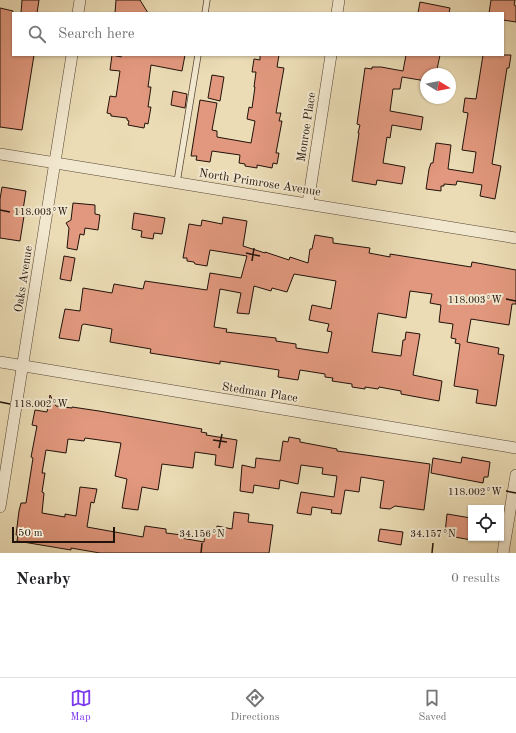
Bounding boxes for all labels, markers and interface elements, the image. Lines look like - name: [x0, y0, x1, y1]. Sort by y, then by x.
- search box: [12, 12, 504, 56]
- icon: search: [26, 23, 48, 45]
- text: Search here: [58, 27, 135, 42]
- north arrow: [420, 68, 456, 104]
- street label: Monroe Place: [296, 91, 318, 163]
- street label: North Primrose Avenue: [198, 167, 322, 199]
- text: 118.003°W: [14, 207, 68, 217]
- street label: Oaks Avenue: [13, 245, 35, 313]
- text: 118.003°W: [448, 295, 502, 305]
- street label: Stedman Place: [221, 381, 299, 405]
- text: 118.002°W: [14, 399, 68, 409]
- text: 118.002°W: [448, 487, 502, 497]
- map controls: [468, 505, 504, 541]
- button: locate: [468, 505, 504, 541]
- scale bar: [12, 525, 115, 544]
- text: 50 m: [18, 528, 43, 539]
- text: 34.156°N: [179, 529, 225, 539]
- text: 34.157°N: [410, 529, 456, 539]
- text: Nearby: [16, 571, 71, 588]
- text: 0 results: [451, 572, 500, 585]
- tab: Map: [70, 687, 92, 725]
- tab: Directions: [231, 687, 279, 725]
- tab: Saved: [418, 687, 446, 725]

